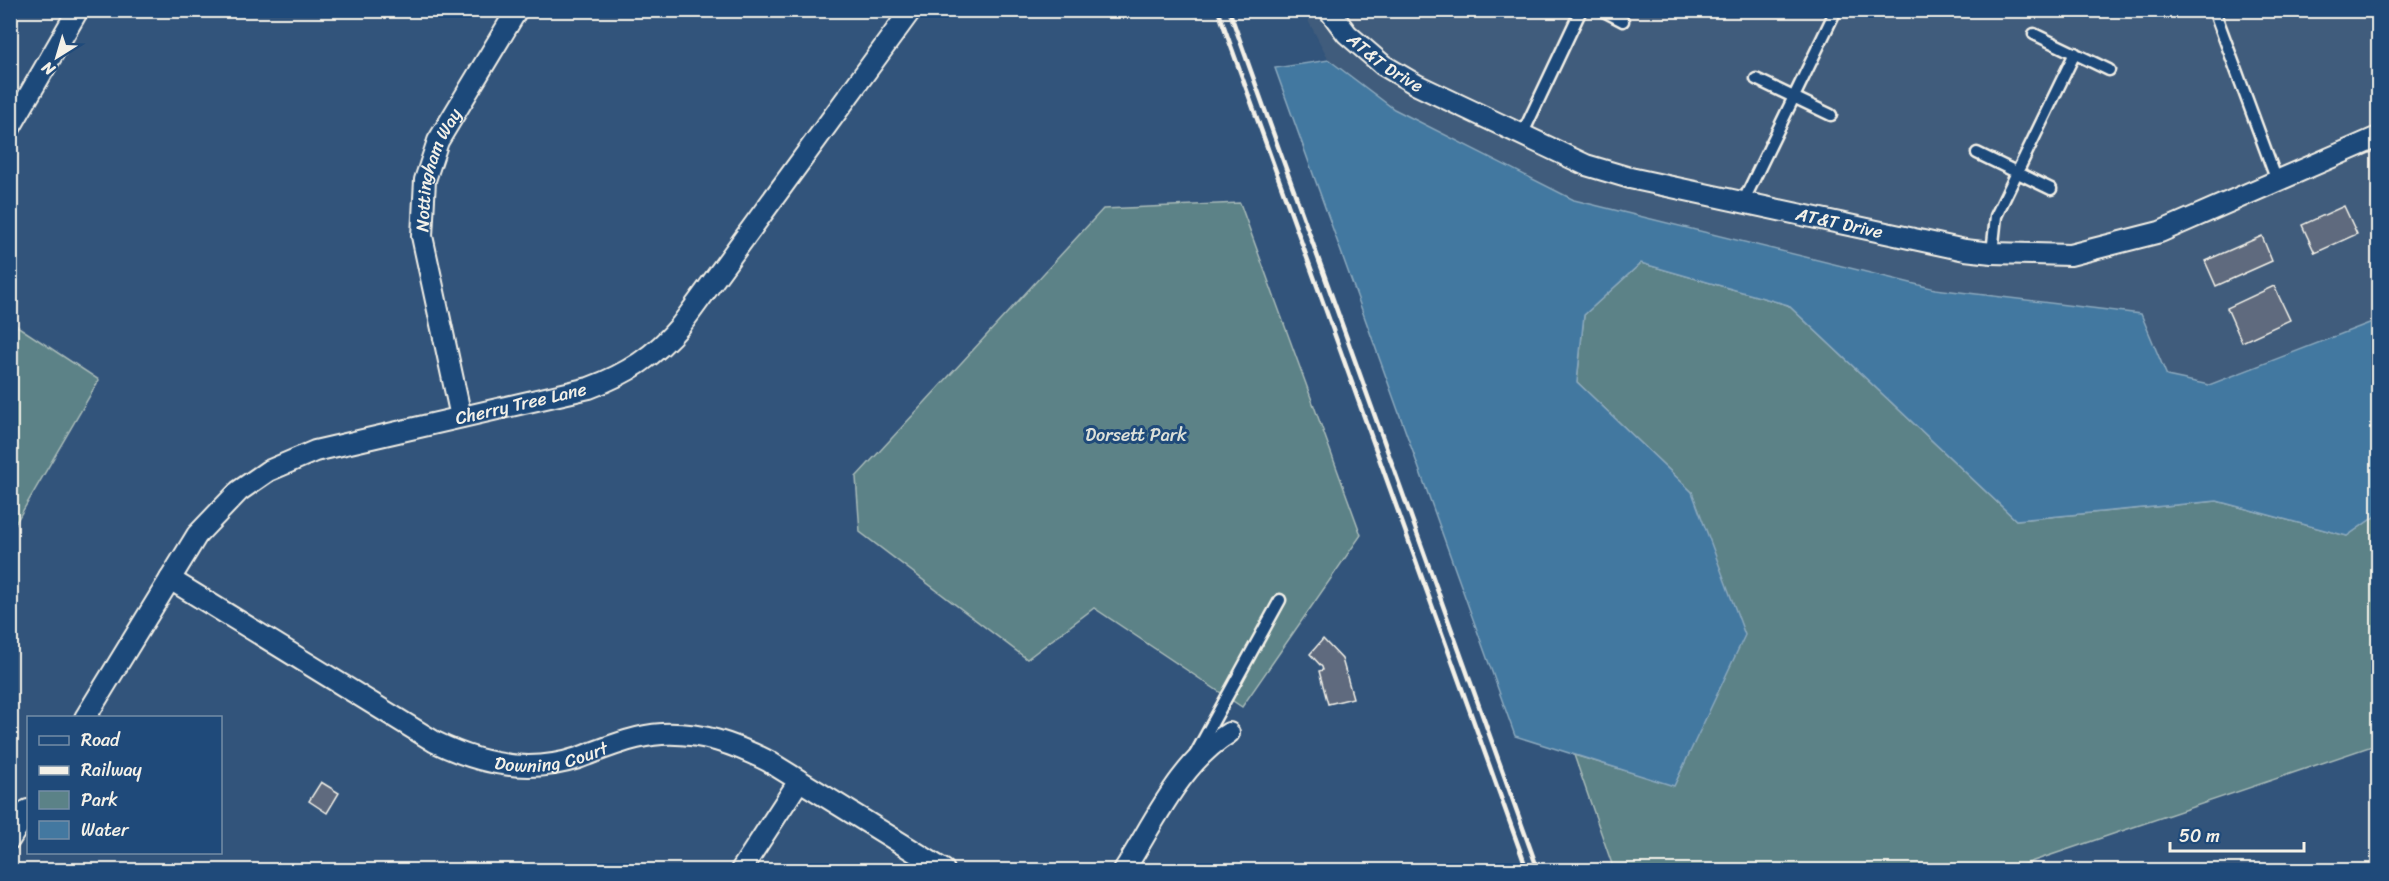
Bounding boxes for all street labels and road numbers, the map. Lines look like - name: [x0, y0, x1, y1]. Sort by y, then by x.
- street label: AT&T Drive: [1339, 24, 1429, 102]
- street label: Nottingham Way: [406, 101, 471, 233]
- street label: AT&T Drive: [1792, 198, 1886, 248]
- street label: Cherry Tree Lane: [452, 373, 590, 434]
- street label: Downing Court: [492, 732, 613, 782]

